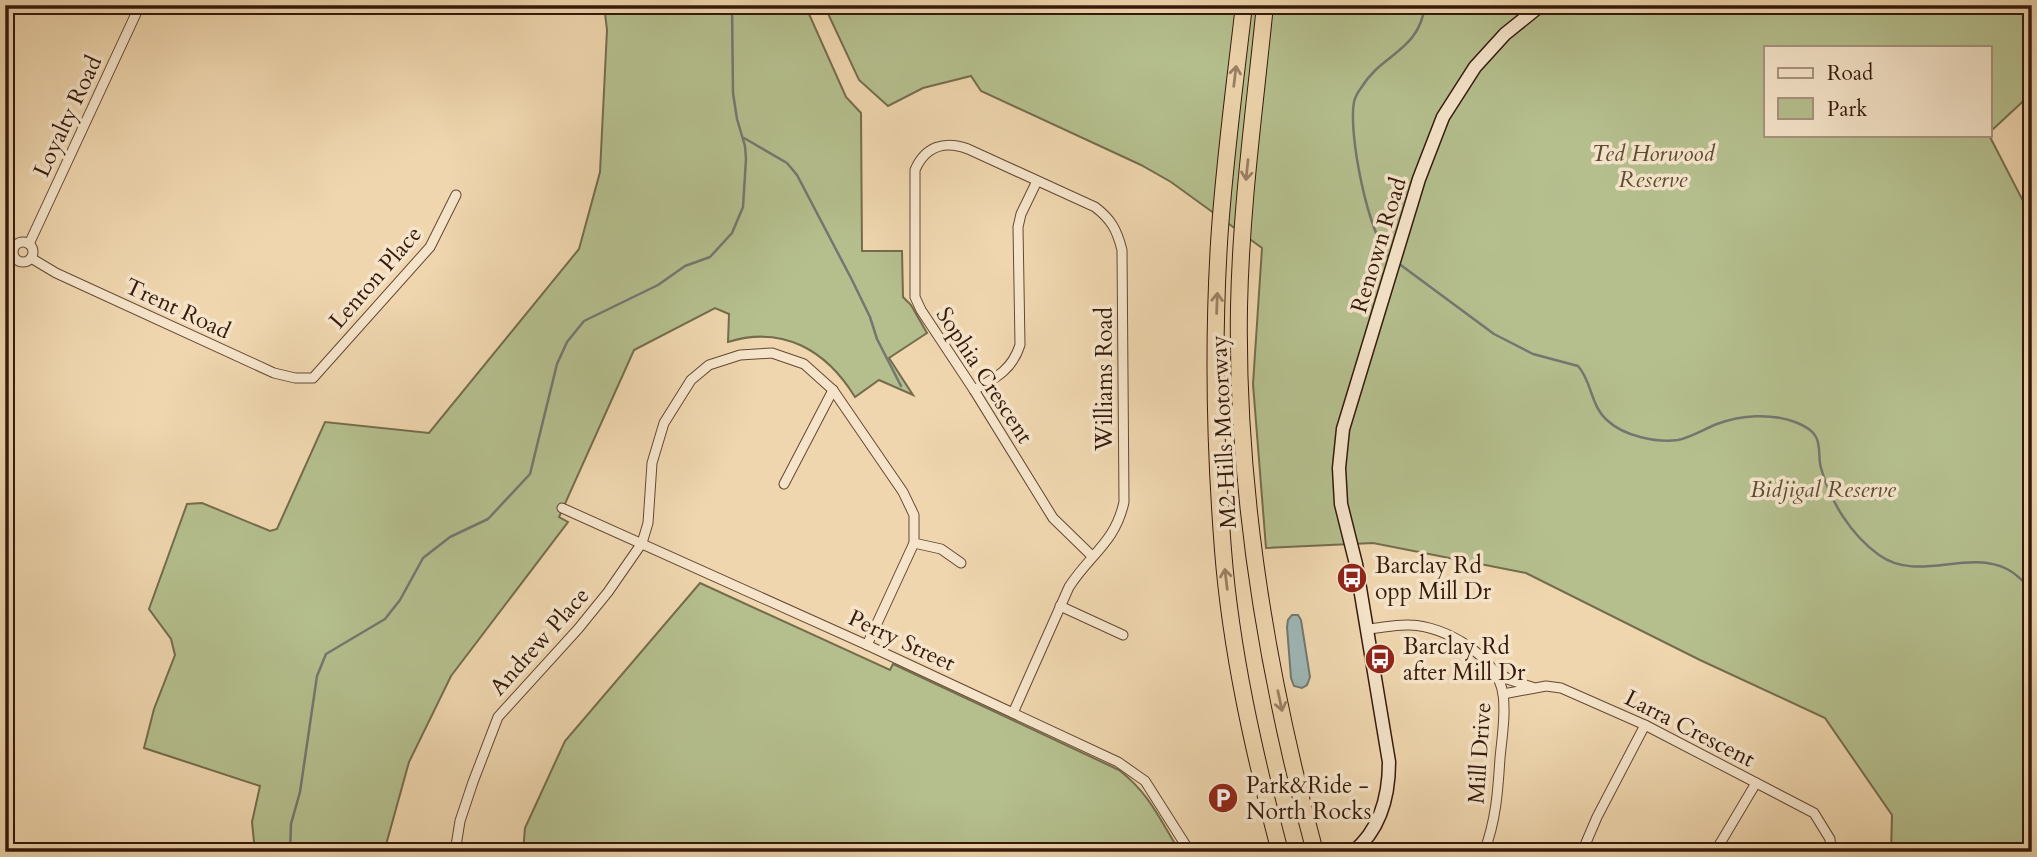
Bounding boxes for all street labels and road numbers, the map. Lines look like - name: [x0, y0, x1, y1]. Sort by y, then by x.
- street label: Loyalty Road: [26, 50, 109, 182]
- street label: Renown Road: [1343, 173, 1414, 317]
- street label: Lenton Place: [322, 219, 429, 335]
- street label: Trent Road: [120, 271, 236, 347]
- street label: Sophia Crescent: [929, 301, 1040, 449]
- street label: Williams Road: [1089, 306, 1120, 452]
- street label: M2 Hills Motorway: [1203, 334, 1244, 529]
- street label: Andrew Place: [483, 581, 596, 702]
- street label: Perry Street: [843, 602, 960, 679]
- street label: Larra Crescent: [1619, 682, 1760, 775]
- street label: Mill Drive: [1460, 701, 1499, 805]

